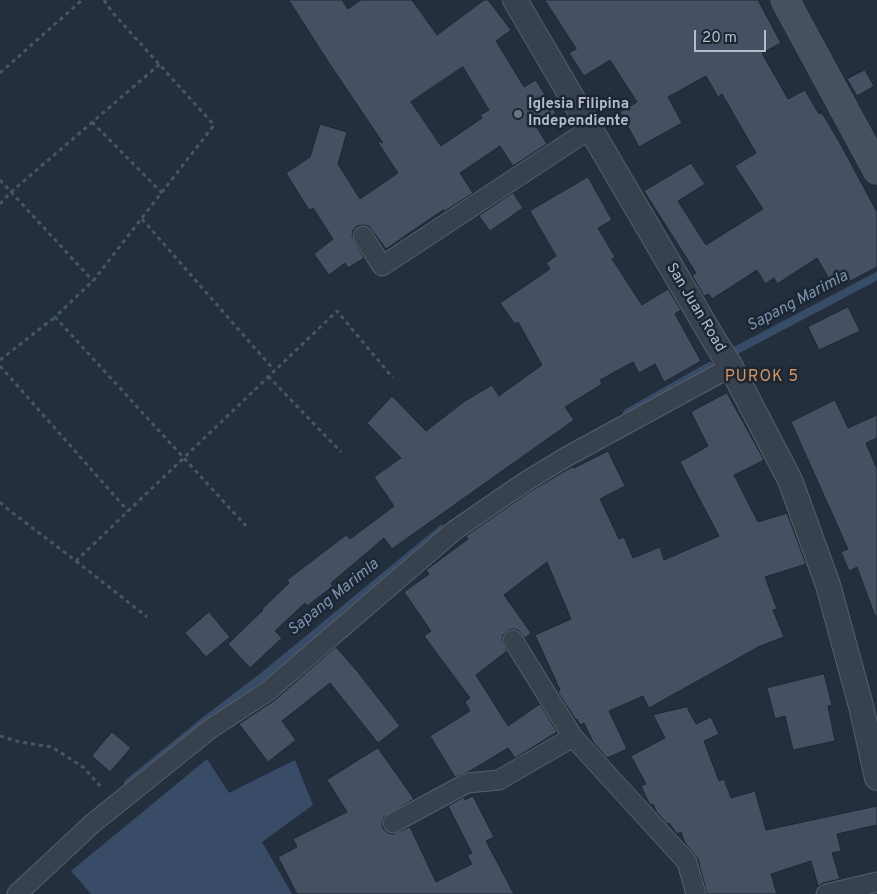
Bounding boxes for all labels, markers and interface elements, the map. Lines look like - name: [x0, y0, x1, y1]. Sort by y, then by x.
- scale bar: [697, 20, 770, 52]
- text: 20 m: [702, 29, 737, 48]
- place label: Iglesia Filipina Independiente: [528, 96, 629, 131]
- marker: Iglesia Filipina Independiente: [512, 108, 524, 120]
- street label: San Juan Road: [661, 260, 729, 356]
- water label: Sapang Marimla: [744, 267, 852, 337]
- district label: PUROK 5: [724, 368, 800, 388]
- water label: Sapang Marimla: [285, 556, 383, 640]

